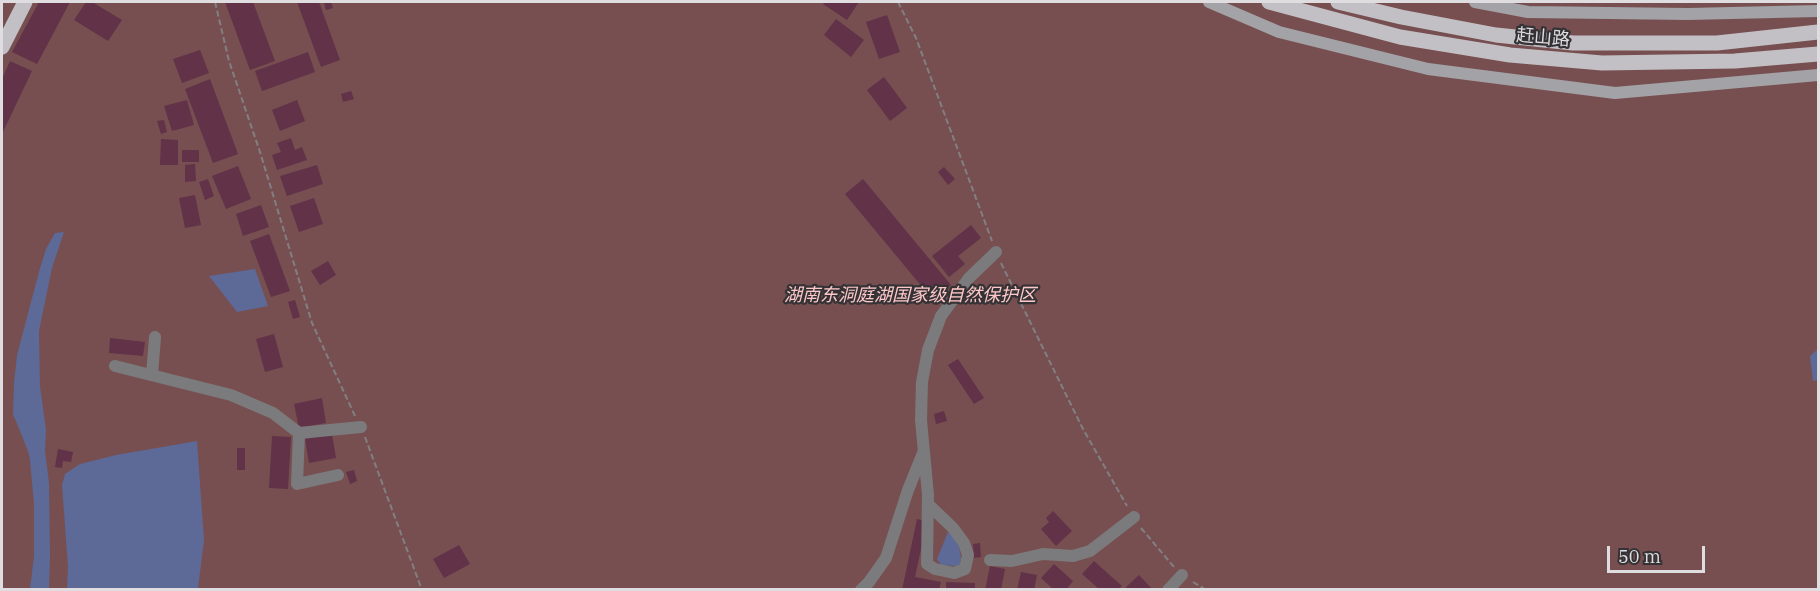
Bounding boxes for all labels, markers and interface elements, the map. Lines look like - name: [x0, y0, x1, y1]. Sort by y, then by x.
- street label: 赶山路: [1515, 25, 1571, 51]
- park label: 湖南东洞庭湖国家级自然保护区: [784, 285, 1036, 307]
- scale bar: [1610, 534, 1708, 572]
- text: 50 m: [1618, 545, 1661, 568]

